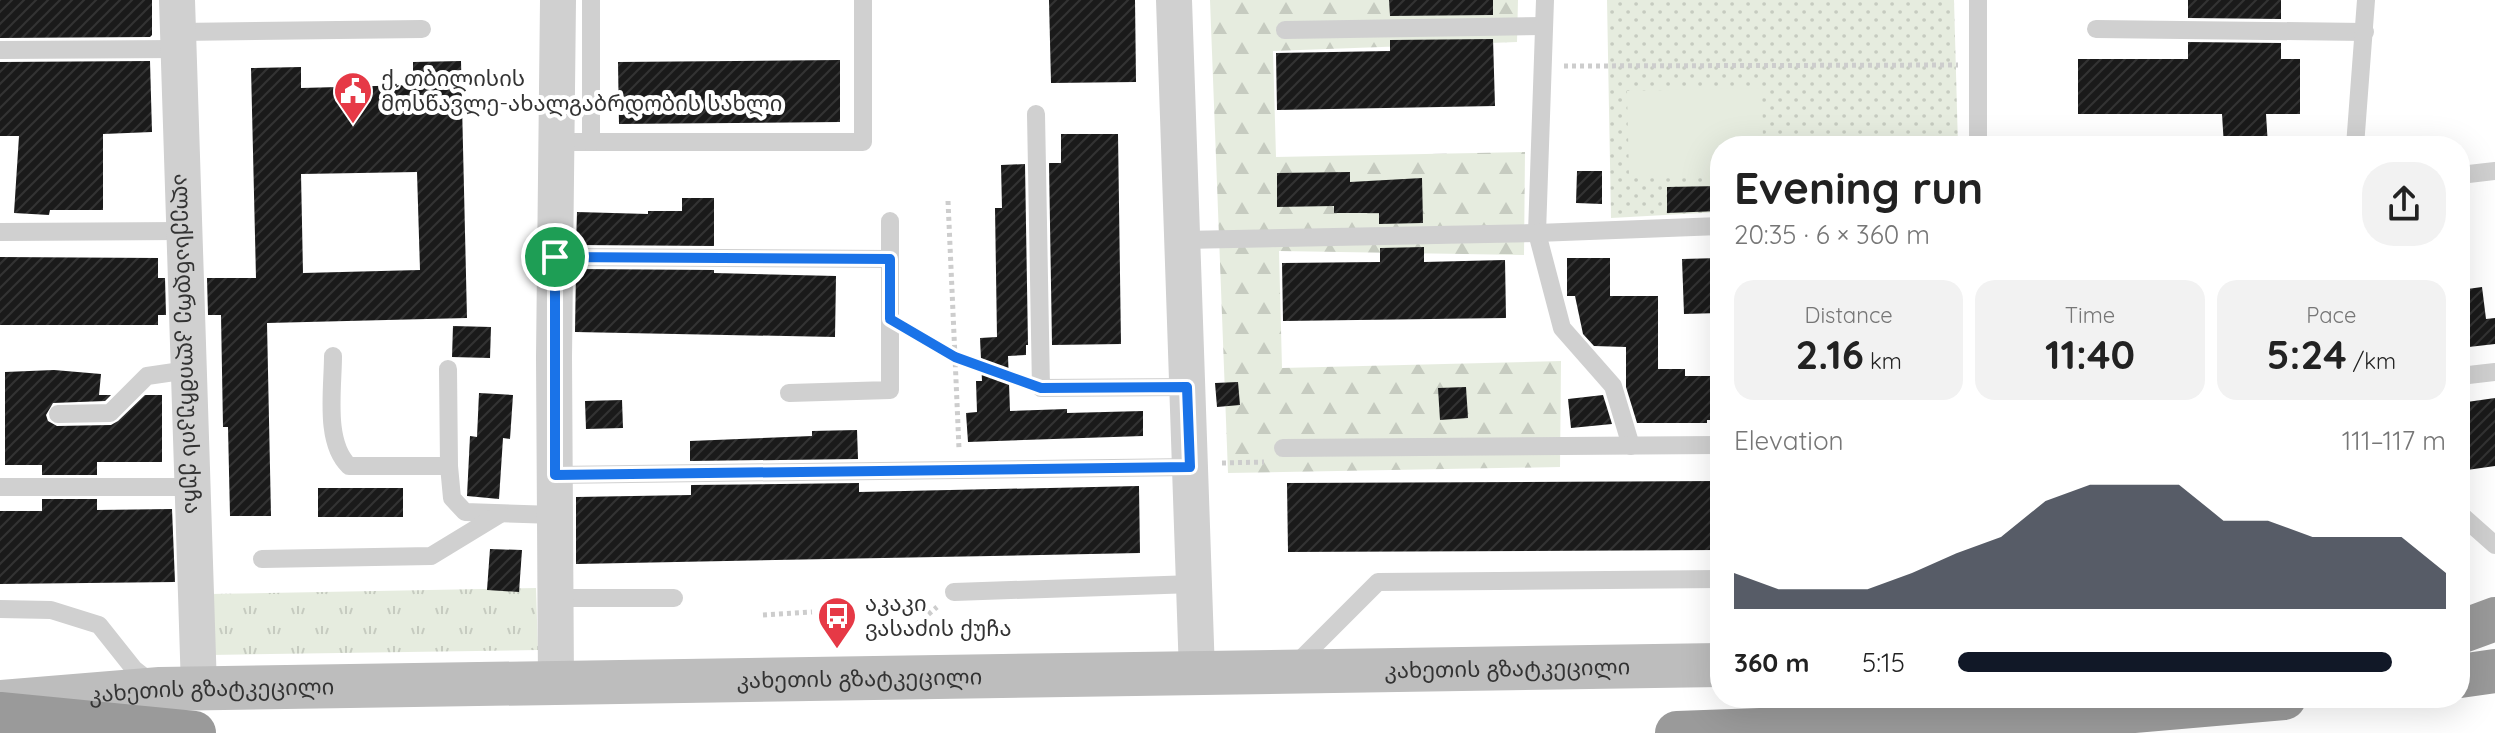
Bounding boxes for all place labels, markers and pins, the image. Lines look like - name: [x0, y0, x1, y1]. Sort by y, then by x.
- place label: ქ. თბილისის მოსწავლე-ახალგაბრდობის სახლი: [381, 64, 782, 117]
- public building icon: ქ. თბილისის მოსწავლე-ახალგაბრდობის სახლი: [332, 70, 374, 125]
- pin: [521, 223, 589, 291]
- place label: აკაკი ვასაძის ქუჩა: [865, 589, 1011, 642]
- bus stop icon: აკაკი ვასაძის ქუჩა: [816, 595, 858, 650]

